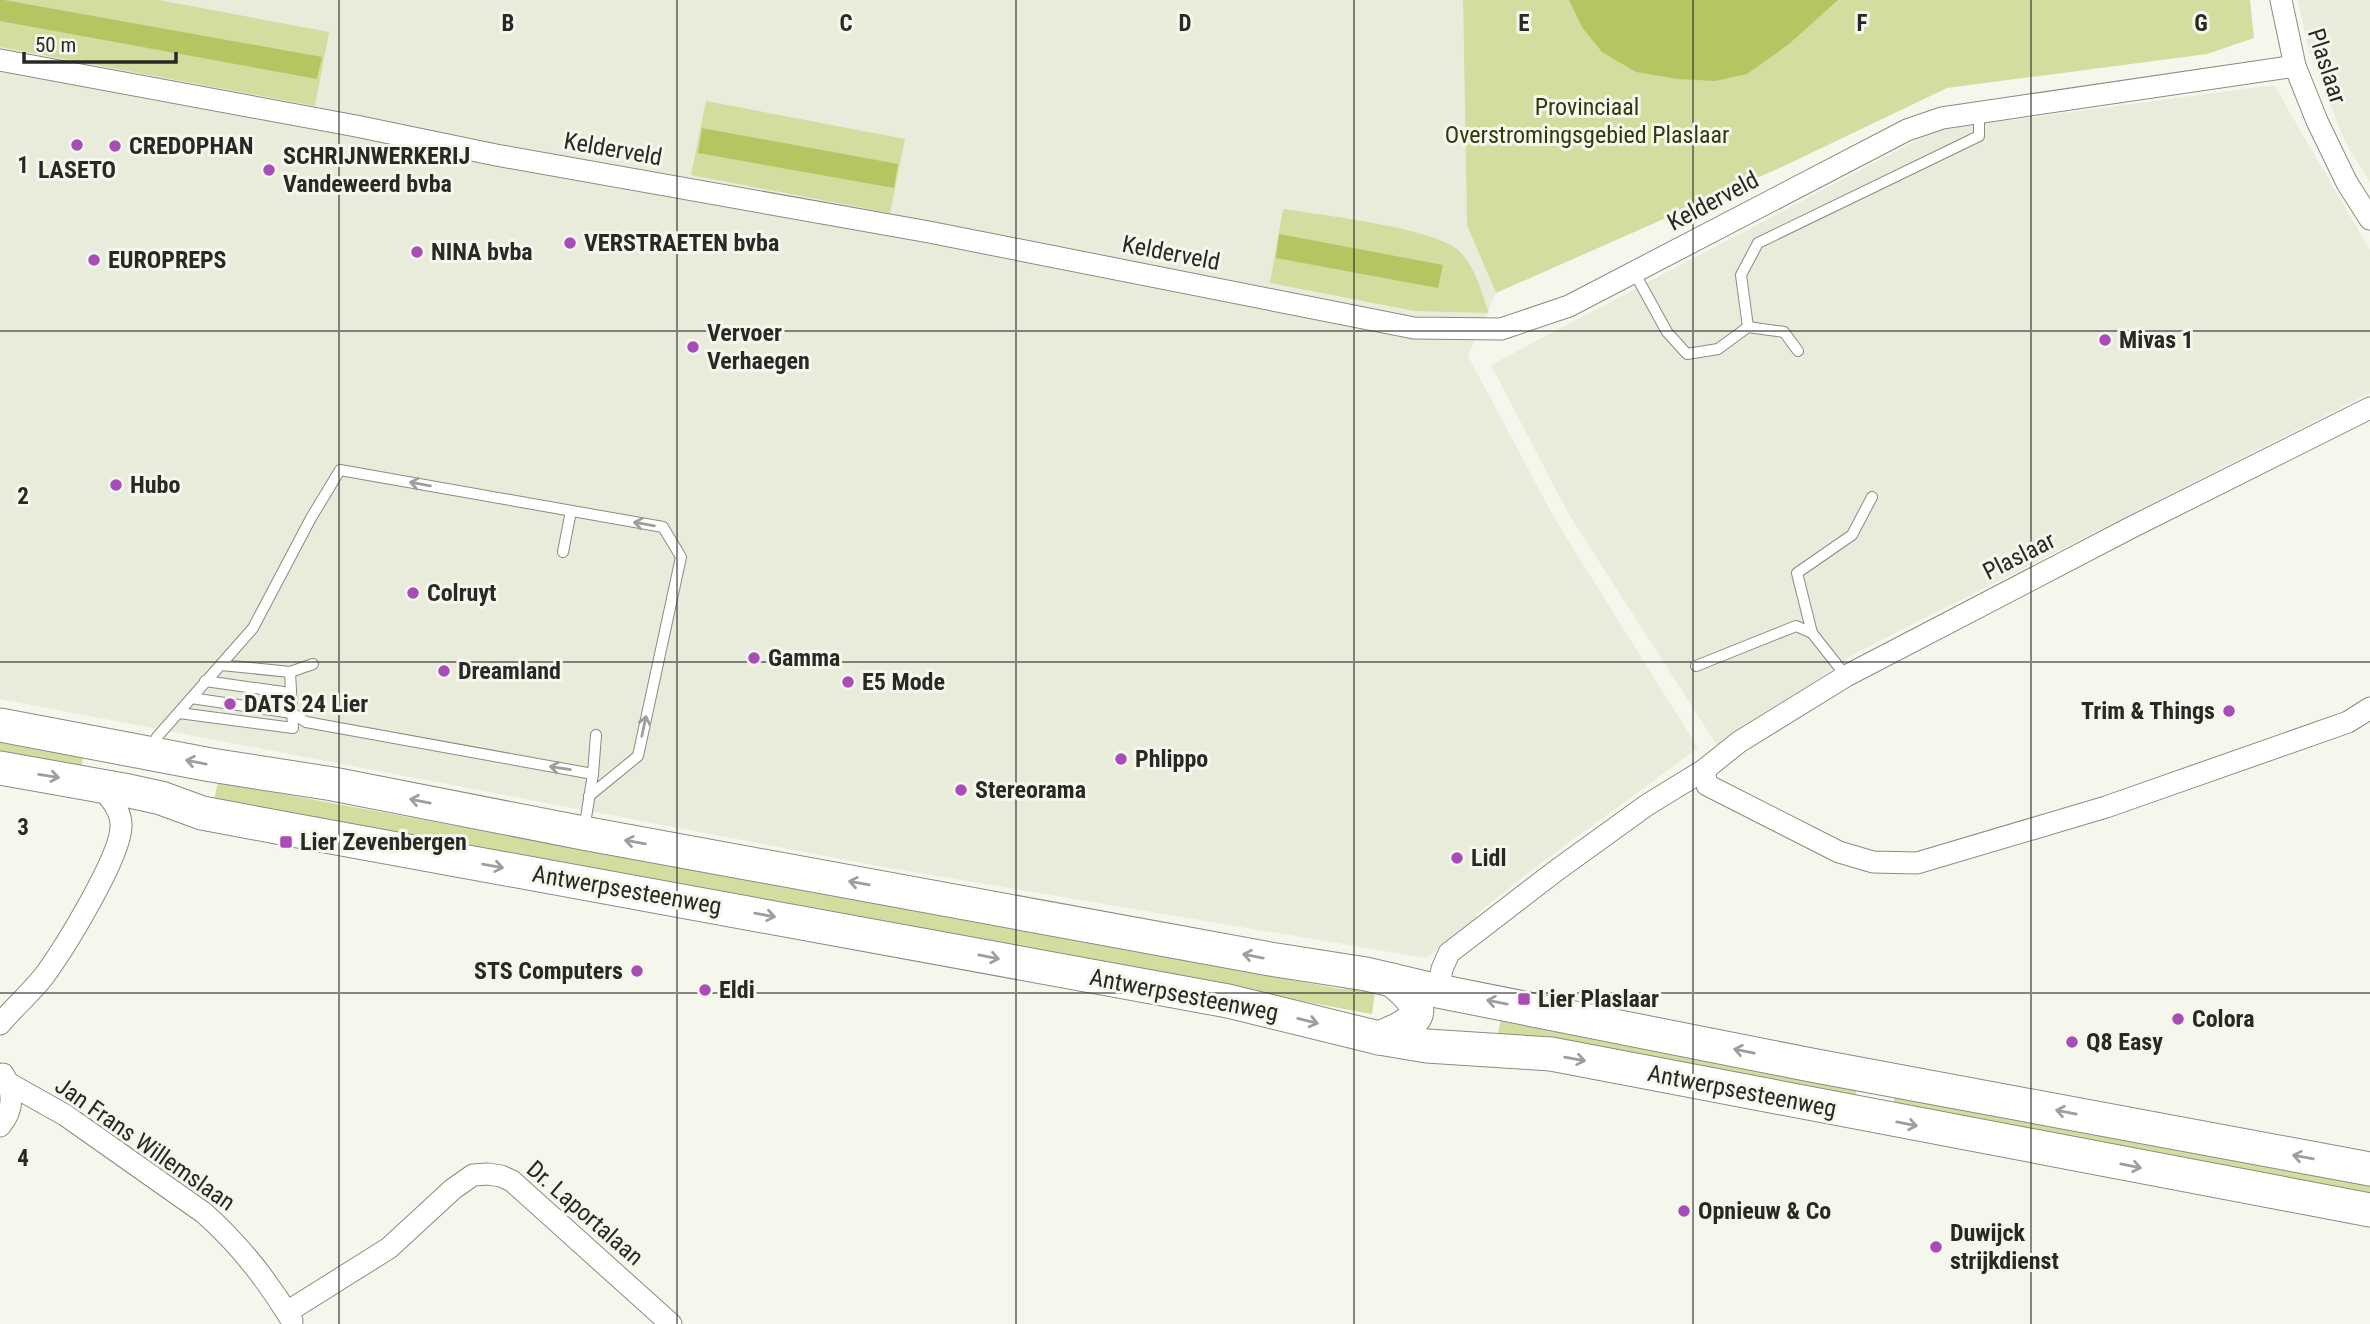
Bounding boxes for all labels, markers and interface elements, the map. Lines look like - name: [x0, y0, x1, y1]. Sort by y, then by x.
- text: B: [502, 10, 514, 37]
- text: C: [839, 10, 853, 37]
- text: D: [1179, 10, 1192, 37]
- text: E: [1518, 10, 1530, 37]
- text: F: [1857, 10, 1868, 37]
- text: G: [2194, 10, 2208, 37]
- scale bar: [24, 21, 177, 65]
- street label: Plaslaar: [2302, 25, 2352, 107]
- text: 50 m: [35, 33, 76, 57]
- park label: Provinciaal Overstromingsgebied Plaslaar: [1445, 93, 1729, 149]
- street label: Kelderveld: [562, 127, 664, 171]
- place label: CREDOPHAN: [129, 132, 253, 160]
- marker: LASETO: [69, 137, 85, 153]
- marker: CREDOPHAN: [107, 138, 123, 154]
- place label: SCHRIJNWERKERIJ Vandeweerd bvba: [283, 142, 470, 198]
- text: 1: [17, 152, 29, 179]
- place label: LASETO: [38, 156, 116, 184]
- marker: SCHRIJNWERKERIJ Vandeweerd bvba: [261, 162, 277, 178]
- street label: Kelderveld: [1663, 165, 1763, 237]
- place label: VERSTRAETEN bvba: [584, 229, 779, 257]
- street label: Kelderveld: [1120, 230, 1222, 276]
- marker: VERSTRAETEN bvba: [562, 235, 578, 251]
- place label: NINA bvba: [431, 238, 533, 266]
- marker: NINA bvba: [409, 244, 425, 260]
- place label: EUROPREPS: [108, 246, 227, 274]
- marker: EUROPREPS: [86, 252, 102, 268]
- place label: Vervoer Verhaegen: [707, 319, 810, 375]
- place label: Mivas 1: [2119, 326, 2194, 354]
- marker: Mivas 1: [2097, 332, 2113, 348]
- marker: Vervoer Verhaegen: [685, 339, 701, 355]
- place label: Hubo: [130, 471, 180, 499]
- marker: Hubo: [108, 477, 124, 493]
- one-way arrow: [409, 477, 432, 490]
- text: 2: [17, 483, 29, 510]
- one-way arrow: [633, 516, 656, 530]
- street label: Plaslaar: [1978, 526, 2060, 586]
- place label: Colruyt: [427, 579, 496, 607]
- marker: Colruyt: [405, 585, 421, 601]
- place label: Gamma: [768, 644, 840, 672]
- marker: Gamma: [746, 650, 762, 666]
- place label: Dreamland: [458, 657, 561, 685]
- marker: Dreamland: [436, 663, 452, 679]
- place label: E5 Mode: [862, 668, 945, 696]
- marker: E5 Mode: [840, 674, 856, 690]
- place label: DATS 24 Lier: [244, 690, 368, 718]
- marker: DATS 24 Lier: [222, 696, 238, 712]
- place label: Trim & Things: [2081, 697, 2215, 725]
- marker: Trim & Things: [2221, 703, 2237, 719]
- one-way arrow: [638, 715, 651, 738]
- place label: Phlippo: [1135, 745, 1208, 773]
- marker: Phlippo: [1113, 751, 1129, 767]
- one-way arrow: [185, 754, 208, 768]
- one-way arrow: [549, 761, 572, 774]
- one-way arrow: [38, 770, 60, 783]
- place label: Stereorama: [975, 776, 1086, 804]
- marker: Stereorama: [953, 782, 969, 798]
- one-way arrow: [409, 794, 432, 807]
- text: 3: [17, 814, 29, 841]
- place label: Lier Zevenbergen: [300, 828, 467, 856]
- marker: Lier Zevenbergen: [278, 834, 294, 850]
- one-way arrow: [624, 835, 647, 848]
- place label: Lidl: [1471, 844, 1506, 872]
- marker: Lidl: [1449, 850, 1465, 866]
- one-way arrow: [481, 860, 504, 873]
- street label: Antwerpsesteenweg: [530, 860, 724, 920]
- one-way arrow: [848, 876, 871, 889]
- one-way arrow: [754, 909, 776, 923]
- one-way arrow: [1242, 949, 1265, 962]
- one-way arrow: [977, 951, 1000, 965]
- place label: STS Computers: [474, 957, 623, 985]
- marker: STS Computers: [629, 963, 645, 979]
- street label: Antwerpsesteenweg: [1087, 963, 1281, 1027]
- place label: Eldi: [719, 976, 755, 1004]
- marker: Eldi: [697, 982, 713, 998]
- place label: Lier Plaslaar: [1538, 985, 1659, 1013]
- marker: Lier Plaslaar: [1516, 991, 1532, 1007]
- one-way arrow: [1486, 995, 1509, 1008]
- place label: Colora: [2192, 1005, 2255, 1033]
- marker: Colora: [2170, 1011, 2186, 1027]
- one-way arrow: [1296, 1015, 1319, 1028]
- place label: Q8 Easy: [2086, 1028, 2163, 1056]
- marker: Q8 Easy: [2064, 1034, 2080, 1050]
- one-way arrow: [1733, 1044, 1756, 1058]
- one-way arrow: [1563, 1053, 1586, 1066]
- street label: Antwerpsesteenweg: [1645, 1059, 1839, 1123]
- street label: Jan Frans Willemslaan: [50, 1071, 240, 1217]
- one-way arrow: [2055, 1105, 2078, 1119]
- one-way arrow: [1895, 1117, 1918, 1131]
- text: 4: [17, 1145, 29, 1172]
- one-way arrow: [2292, 1149, 2315, 1163]
- street label: Dr. Laportalaan: [521, 1155, 649, 1271]
- one-way arrow: [2119, 1159, 2142, 1173]
- place label: Opnieuw & Co: [1698, 1197, 1831, 1225]
- marker: Opnieuw & Co: [1676, 1203, 1692, 1219]
- place label: Duwijck strijkdienst: [1950, 1219, 2059, 1275]
- marker: Duwijck strijkdienst: [1928, 1239, 1944, 1255]

